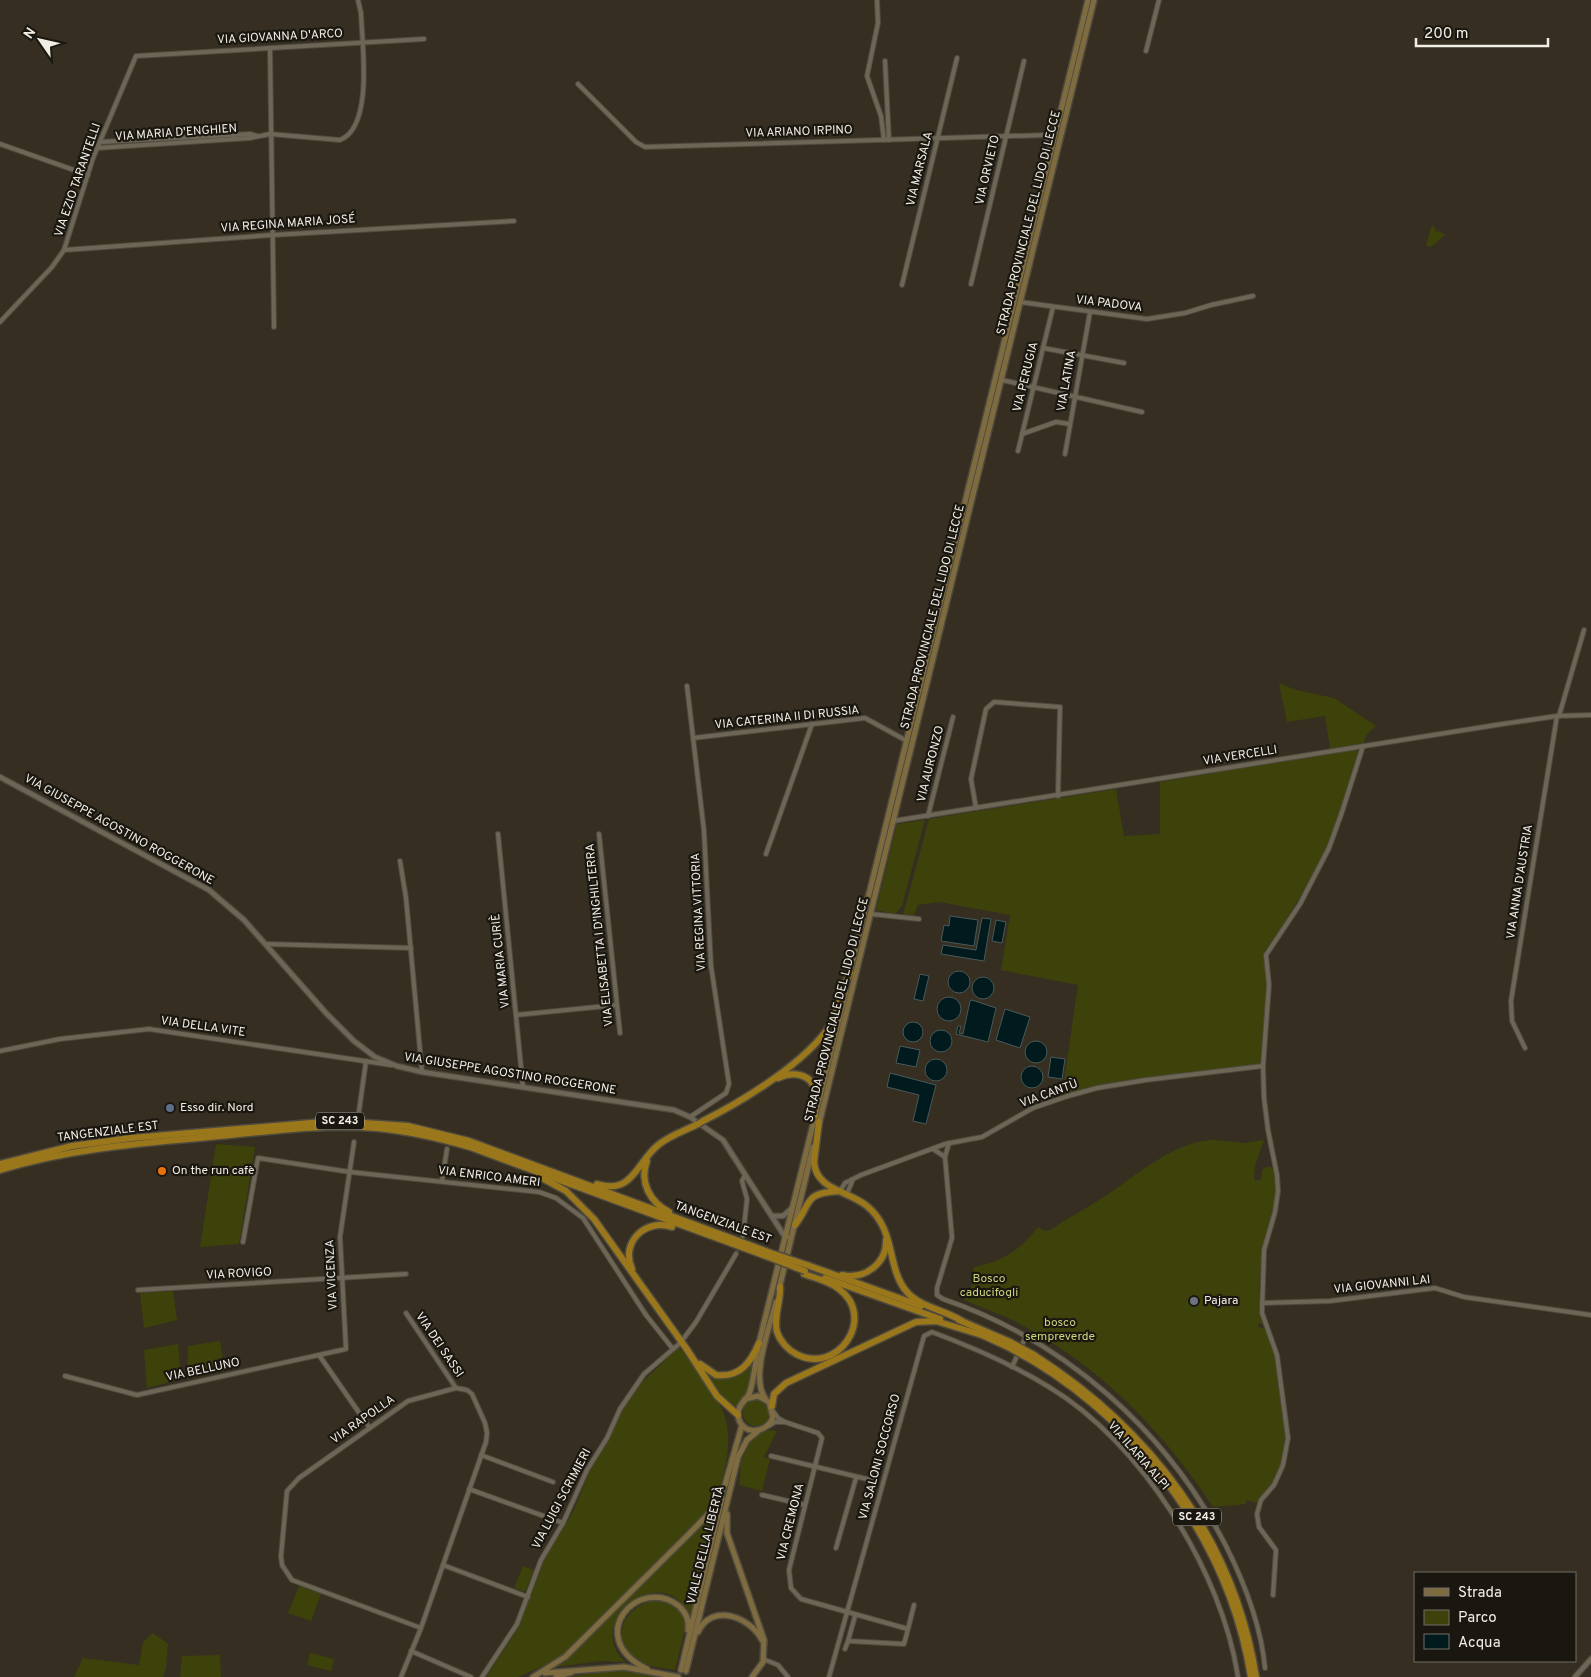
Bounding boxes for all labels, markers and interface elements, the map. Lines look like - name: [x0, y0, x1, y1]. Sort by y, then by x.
- north arrow: [15, 15, 65, 65]
- scale bar: [1416, 15, 1548, 47]
- text: N: [21, 25, 40, 42]
- text: 200 m: [1424, 25, 1469, 44]
- street label: VIA GIOVANNA D'ARCO: [217, 26, 343, 48]
- street label: STRADA PROVINCIALE DEL LIDO DI LECCE: [993, 109, 1065, 337]
- street label: VIA EZIO TARANTELLI: [51, 121, 105, 239]
- street label: VIA MARIA D'ENGHIEN: [114, 121, 238, 145]
- street label: VIA ARIANO IRPINO: [745, 122, 853, 142]
- street label: VIA MARSALA: [903, 130, 937, 208]
- street label: VIA ORVIETO: [972, 133, 1004, 207]
- street label: VIA REGINA MARIA JOSÉ: [220, 211, 356, 237]
- street label: VIA PADOVA: [1075, 292, 1143, 316]
- street label: VIA PERUGIA: [1010, 340, 1042, 414]
- street label: VIA LATINA: [1054, 349, 1080, 413]
- street label: STRADA PROVINCIALE DEL LIDO DI LECCE: [897, 503, 969, 731]
- street label: VIA CATERINA II DI RUSSIA: [714, 702, 860, 734]
- street label: VIA AURONZO: [914, 724, 948, 804]
- street label: VIA VERCELLI: [1202, 742, 1278, 770]
- street label: VIA GIUSEPPE AGOSTINO ROGGERONE: [21, 771, 217, 889]
- street label: VIA ANNA D'AUSTRIA: [1503, 823, 1537, 941]
- street label: VIA ELISABETTA I D'INGHILTERRA: [582, 843, 618, 1027]
- street label: VIA REGINA VITTORIA: [688, 852, 710, 972]
- street label: STRADA PROVINCIALE DEL LIDO DI LECCE: [801, 896, 873, 1124]
- street label: VIA MARIA CURIÈ: [488, 913, 514, 1009]
- street label: VIA DELLA VITE: [159, 1013, 247, 1041]
- street label: VIA GIUSEPPE AGOSTINO ROGGERONE: [403, 1049, 617, 1099]
- street label: VIA CANTÙ: [1018, 1076, 1080, 1112]
- place label: Esso dir. Nord: [180, 1100, 254, 1116]
- marker: Esso dir. Nord: [164, 1102, 176, 1114]
- road number: SC 243: [316, 1112, 364, 1130]
- street label: TANGENZIALE EST: [56, 1118, 160, 1146]
- place label: On the run cafè: [172, 1163, 254, 1179]
- street label: VIA ENRICO AMERI: [437, 1163, 541, 1191]
- marker: On the run cafè: [156, 1165, 168, 1177]
- street label: TANGENZIALE EST: [672, 1198, 774, 1248]
- street label: VIA VICENZA: [322, 1239, 342, 1311]
- street label: VIA ROVIGO: [206, 1264, 272, 1284]
- park label: Bosco caducifogli: [960, 1271, 1018, 1301]
- street label: VIA GIOVANNI LAI: [1333, 1272, 1431, 1298]
- place label: Pajara: [1204, 1293, 1238, 1309]
- marker: Pajara: [1188, 1295, 1200, 1307]
- street label: VIA DEI SASSI: [411, 1309, 467, 1381]
- park label: bosco sempreverde: [1025, 1315, 1095, 1345]
- street label: VIA BELLUNO: [165, 1354, 241, 1386]
- street label: VIA RAPOLLA: [328, 1392, 398, 1448]
- street label: VIA SALONI SOCCORSO: [855, 1392, 905, 1522]
- street label: VIA ILARIA ALPI: [1104, 1418, 1172, 1494]
- street label: VIA LUIGI SCRIMIERI: [529, 1446, 595, 1552]
- street label: VIA CREMONA: [774, 1482, 808, 1562]
- street label: VIALE DELLA LIBERTÀ: [684, 1484, 728, 1606]
- road number: SC 243: [1173, 1508, 1221, 1525]
- legend: [1414, 1572, 1576, 1662]
- text: Strada: [1458, 1584, 1502, 1603]
- text: Parco: [1458, 1609, 1497, 1628]
- text: Acqua: [1458, 1634, 1501, 1653]

